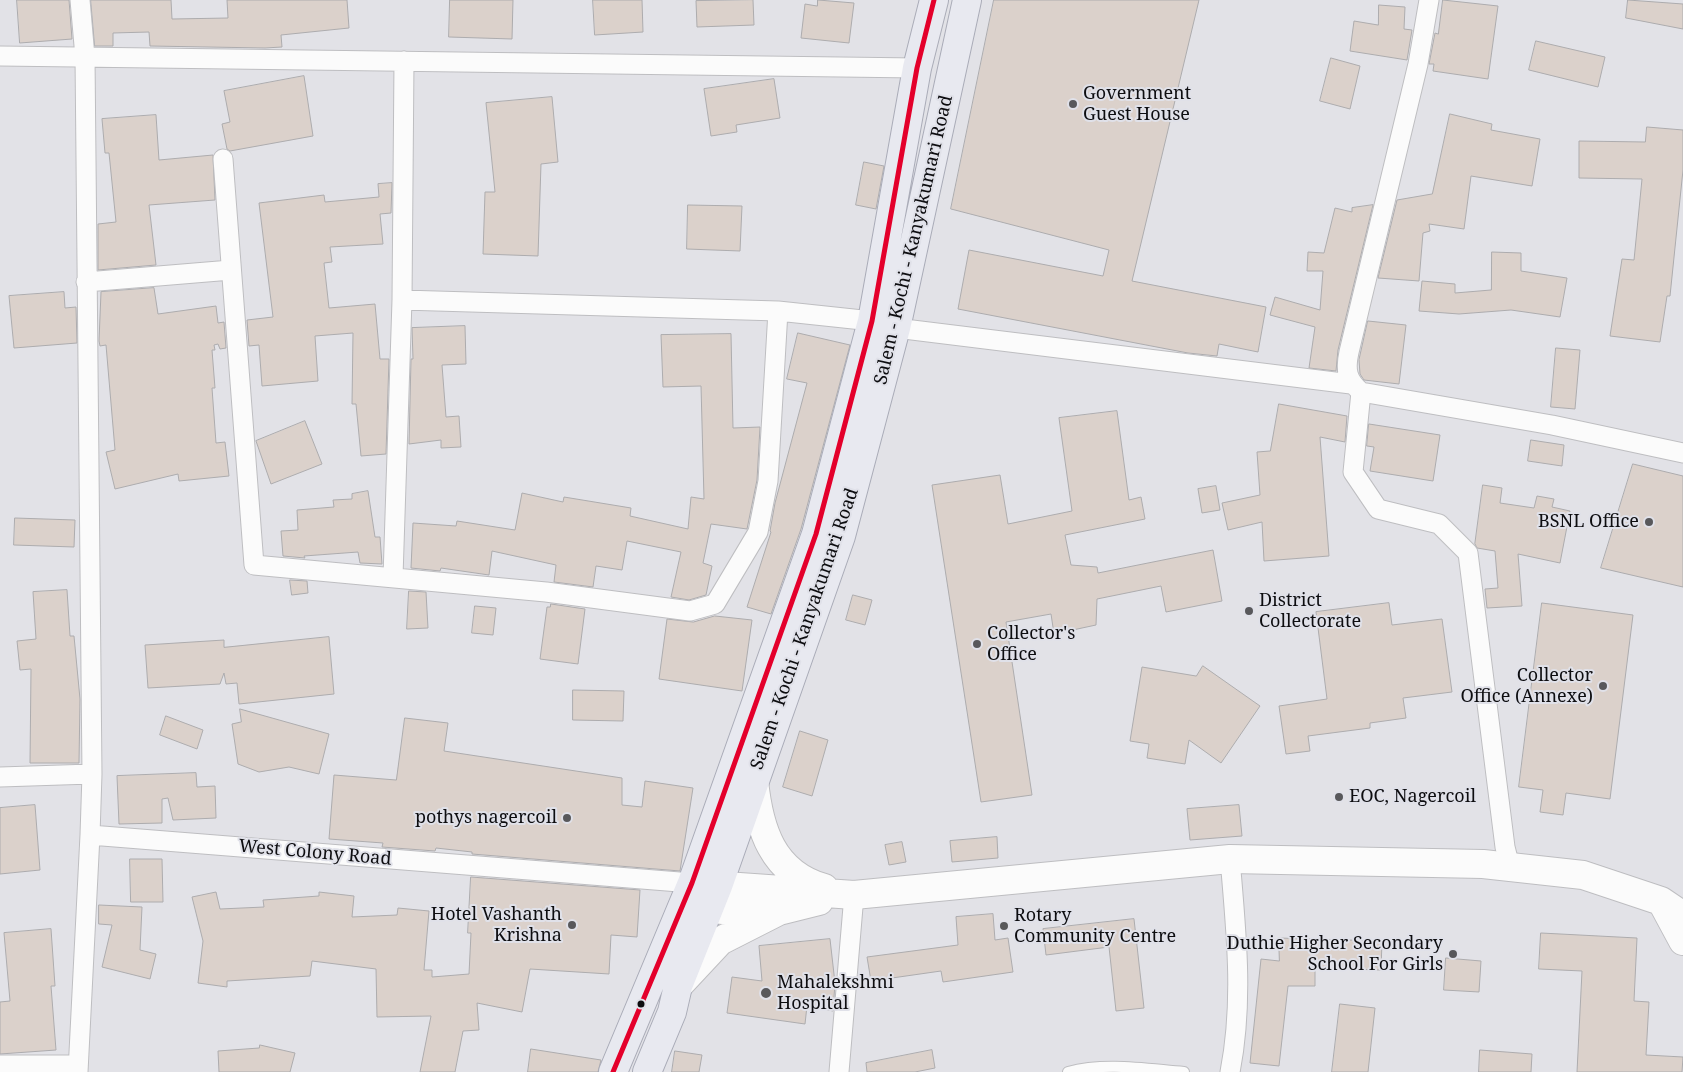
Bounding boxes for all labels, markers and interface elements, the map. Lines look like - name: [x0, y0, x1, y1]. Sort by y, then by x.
- place label: Government Guest House: [1083, 83, 1191, 126]
- street label: Salem - Kochi - Kanyakumari Road: [870, 93, 958, 387]
- marker: Government Guest House: [1067, 98, 1079, 110]
- street label: Salem - Kochi - Kanyakumari Road: [747, 485, 863, 773]
- place label: BSNL Office: [1538, 511, 1639, 533]
- marker: BSNL Office: [1643, 516, 1655, 528]
- place label: District Collectorate: [1259, 590, 1361, 632]
- marker: District Collectorate: [1243, 605, 1255, 617]
- place label: Collector's Office: [987, 623, 1075, 666]
- marker: Collector's Office: [971, 638, 983, 650]
- place label: Collector Office (Annexe): [1460, 665, 1593, 708]
- marker: Collector Office (Annexe): [1597, 680, 1609, 692]
- place label: EOC, Nagercoil: [1349, 786, 1476, 808]
- marker: EOC, Nagercoil: [1333, 791, 1345, 803]
- place label: pothys nagercoil: [415, 807, 557, 829]
- marker: pothys nagercoil: [561, 812, 573, 824]
- street label: West Colony Road: [238, 836, 392, 870]
- place label: Hotel Vashanth Krishna: [431, 904, 562, 946]
- place label: Rotary Community Centre: [1014, 905, 1176, 948]
- marker: Hotel Vashanth Krishna: [566, 919, 578, 931]
- marker: Rotary Community Centre: [998, 920, 1010, 932]
- place label: Duthie Higher Secondary School For Girls: [1227, 933, 1443, 976]
- marker: Duthie Higher Secondary School For Girls: [1447, 948, 1459, 960]
- place label: Mahalekshmi Hospital: [777, 972, 894, 1014]
- marker: Mahalekshmi Hospital: [759, 986, 773, 1000]
- unlabelled marker: [636, 999, 646, 1009]

